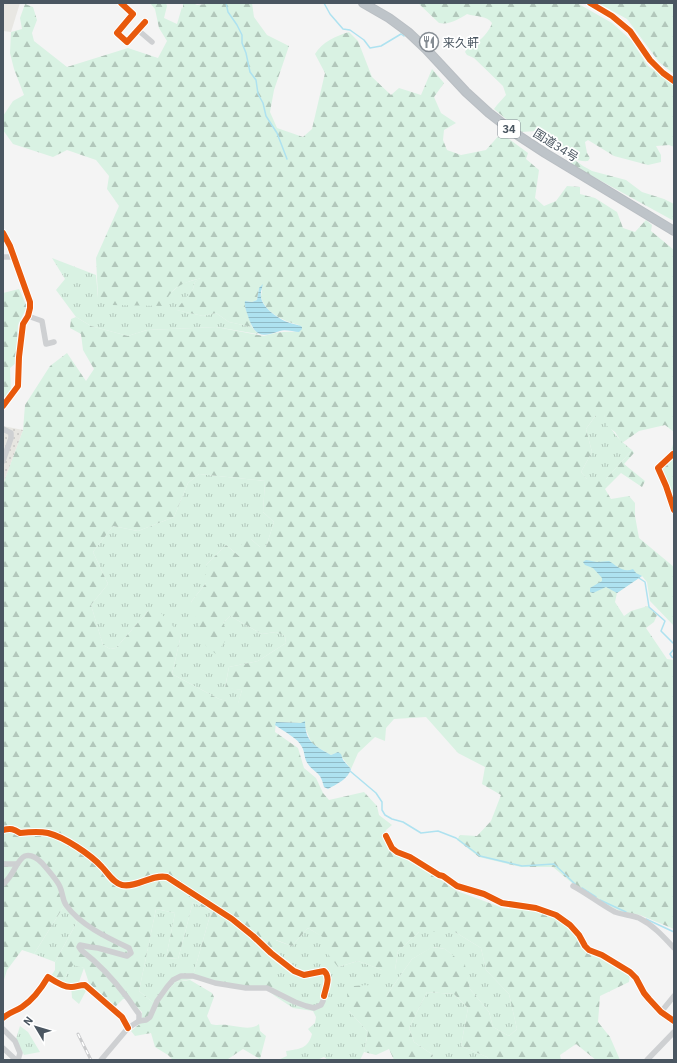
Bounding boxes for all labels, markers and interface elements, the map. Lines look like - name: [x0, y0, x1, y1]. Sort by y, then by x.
- restaurant icon: 来久軒: [418, 31, 440, 53]
- place label: 来久軒: [443, 35, 479, 50]
- road number: 34: [498, 120, 520, 138]
- street label: 国道34号: [531, 125, 581, 165]
- north arrow: [16, 1007, 56, 1047]
- text: N: [20, 1013, 36, 1028]

